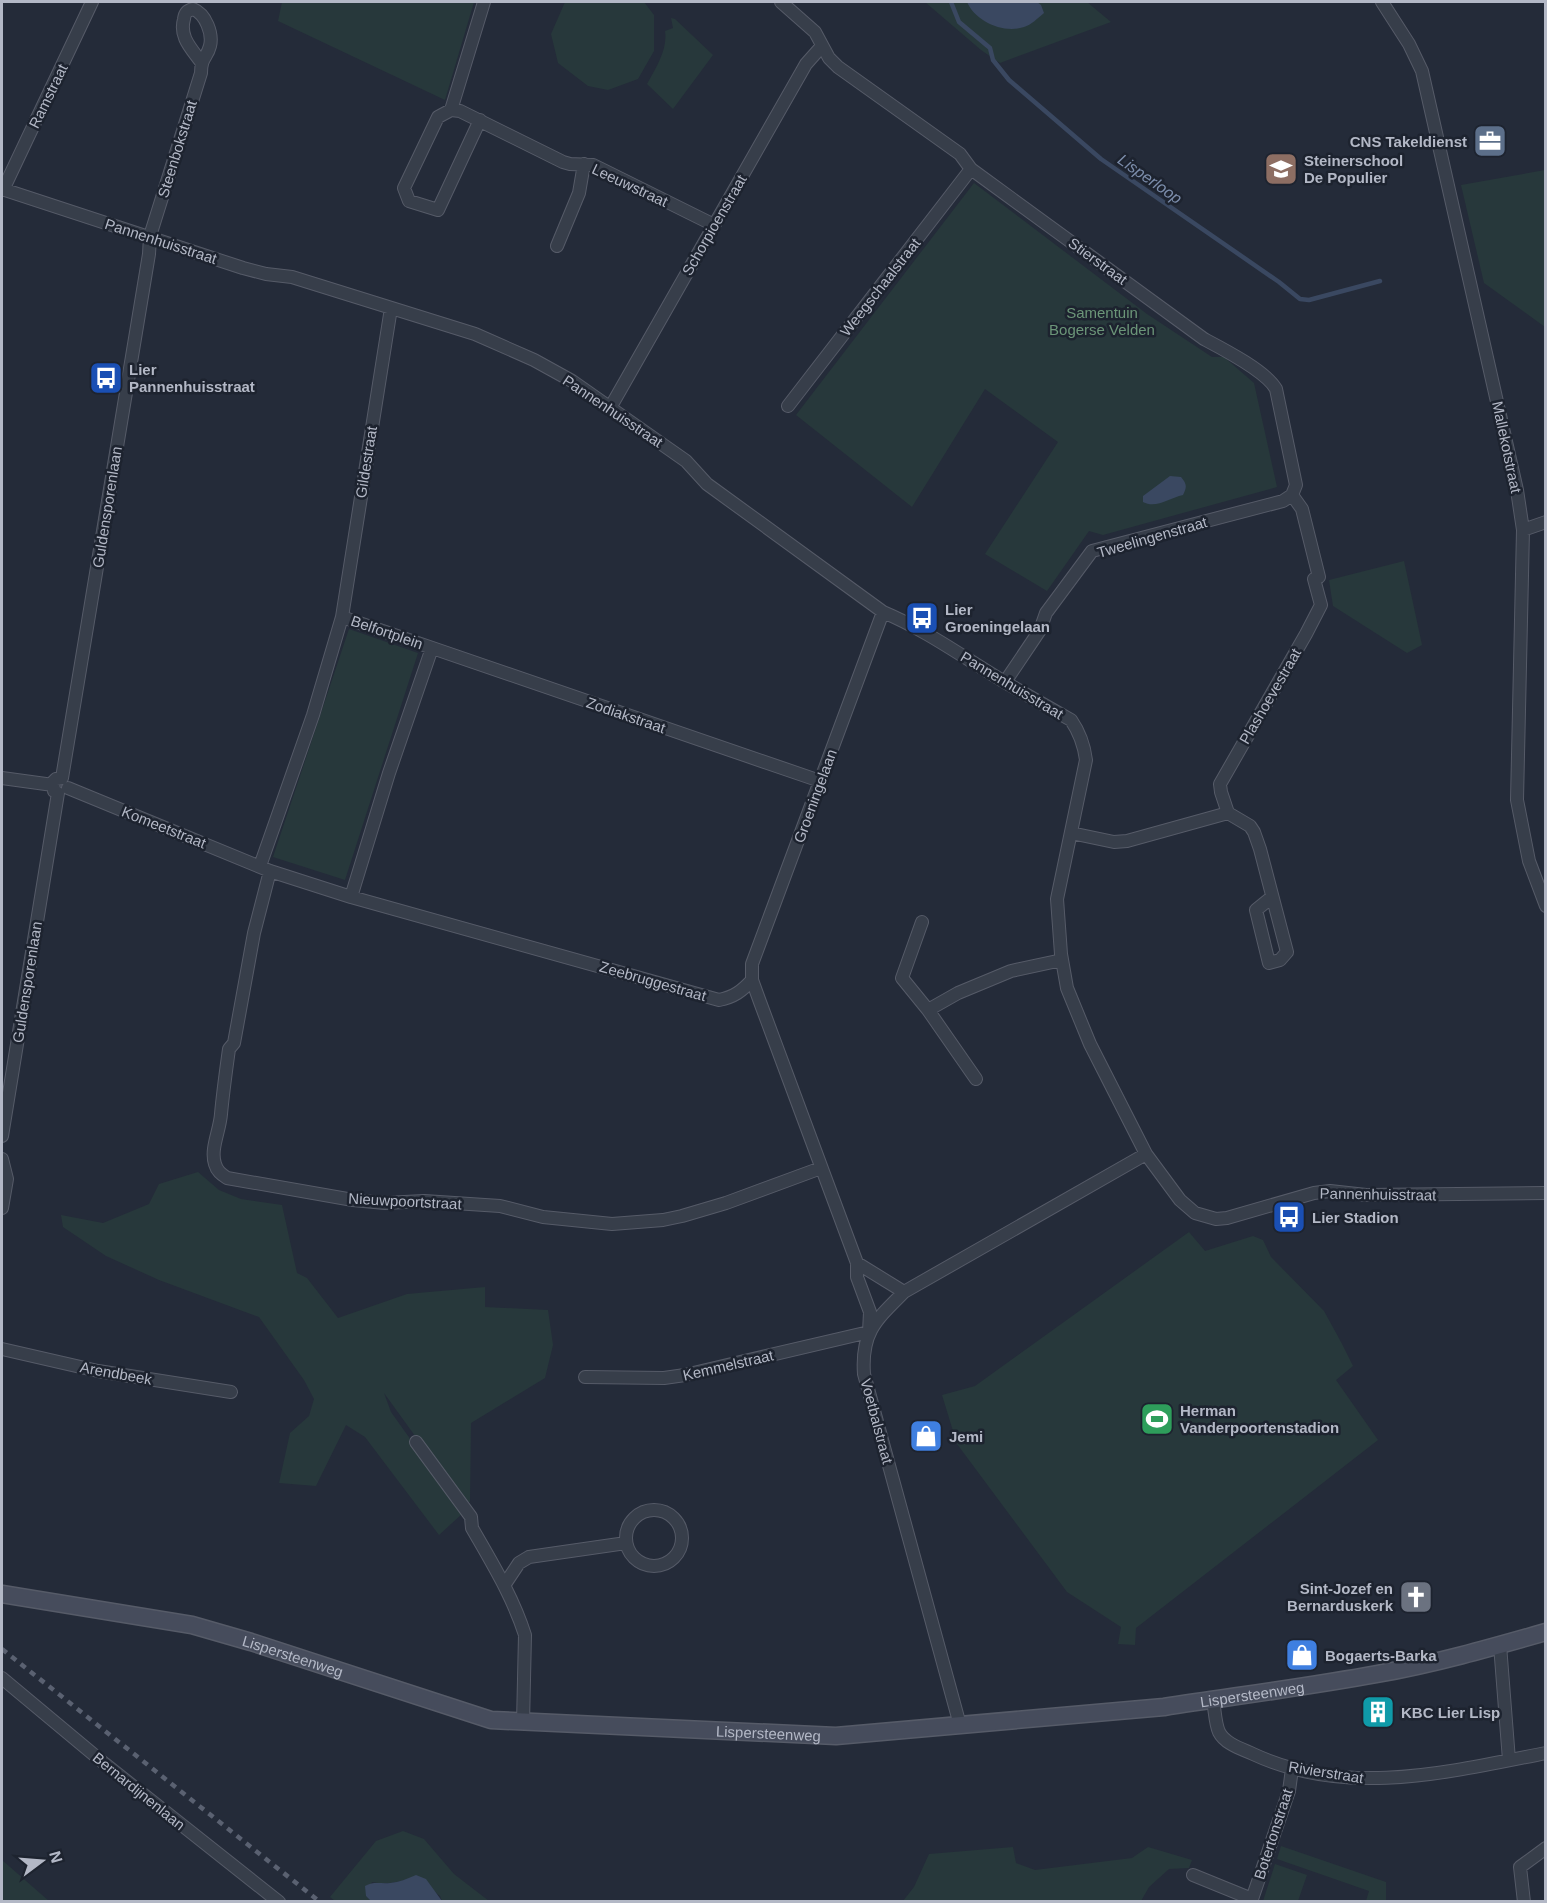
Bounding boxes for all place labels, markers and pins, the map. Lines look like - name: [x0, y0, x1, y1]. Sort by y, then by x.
- office icon: CNS Takeldienst: [1472, 123, 1508, 159]
- place label: CNS Takeldienst: [1350, 133, 1467, 150]
- school or university icon: Steinerschool De Populier: [1263, 151, 1299, 187]
- place label: Steinerschool De Populier: [1304, 152, 1403, 186]
- bus stop icon: Lier Pannenhuisstraat: [88, 360, 124, 396]
- place label: Lier Pannenhuisstraat: [129, 361, 255, 395]
- bus stop icon: Lier Groeningelaan: [904, 600, 940, 636]
- place label: Lier Groeningelaan: [945, 601, 1050, 635]
- bus stop icon: Lier Stadion: [1271, 1199, 1307, 1235]
- place label: Lier Stadion: [1312, 1209, 1399, 1226]
- sports icon: Herman Vanderpoortenstadion: [1139, 1401, 1175, 1437]
- place label: Herman Vanderpoortenstadion: [1180, 1402, 1339, 1436]
- shop icon: Jemi: [908, 1418, 944, 1454]
- place label: Jemi: [949, 1428, 983, 1445]
- church icon: Sint-Jozef en Bernarduskerk: [1398, 1579, 1434, 1615]
- place label: Sint-Jozef en Bernarduskerk: [1287, 1580, 1394, 1614]
- shop icon: Bogaerts-Barka: [1284, 1637, 1320, 1673]
- place label: Bogaerts-Barka: [1325, 1647, 1437, 1664]
- building icon: KBC Lier Lisp: [1360, 1694, 1396, 1730]
- place label: KBC Lier Lisp: [1401, 1704, 1500, 1721]

